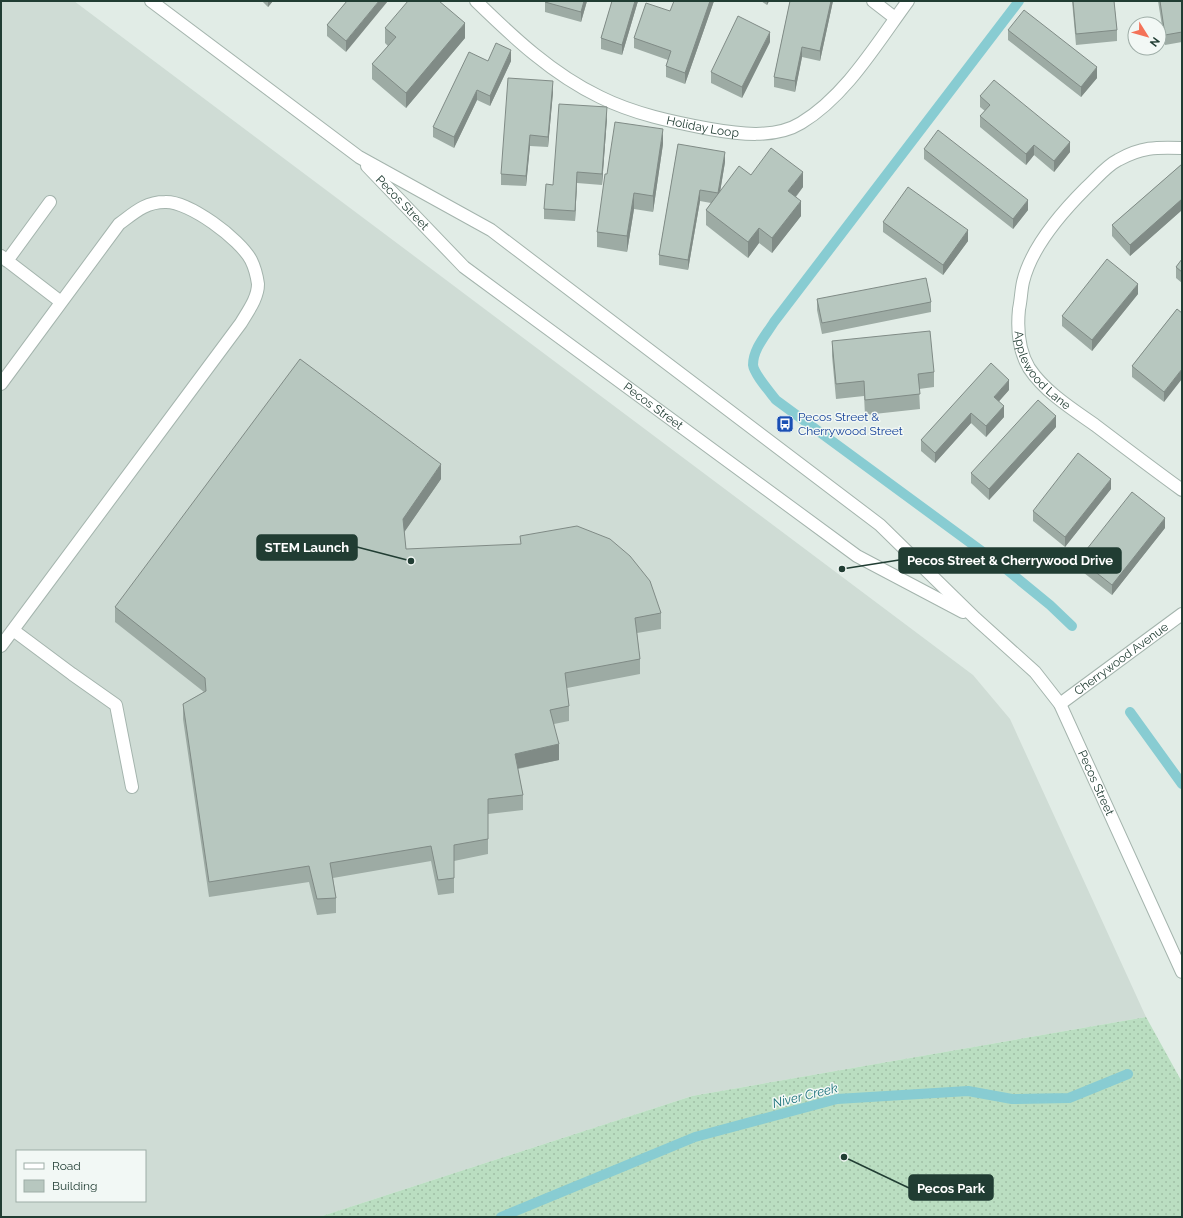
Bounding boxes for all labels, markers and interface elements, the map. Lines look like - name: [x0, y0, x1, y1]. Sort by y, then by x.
- north arrow: [1127, 16, 1167, 56]
- text: N: [1147, 34, 1162, 49]
- street label: Holiday Loop: [665, 113, 740, 140]
- street label: Pecos Street: [373, 173, 432, 233]
- street label: Applewood Lane: [1012, 330, 1073, 413]
- street label: Pecos Street: [621, 380, 686, 433]
- place label: Pecos Street & Cherrywood Street: [798, 410, 903, 438]
- bus stop icon: Pecos Street & Cherrywood Street: [775, 414, 795, 434]
- callout: STEM Launch: [257, 535, 357, 560]
- text: STEM Launch: [265, 540, 349, 555]
- callout: Pecos Street & Cherrywood Drive: [899, 548, 1121, 573]
- text: Pecos Street & Cherrywood Drive: [907, 553, 1113, 568]
- street label: Cherrywood Avenue: [1071, 620, 1171, 698]
- street label: Pecos Street: [1075, 748, 1117, 818]
- water label: Niver Creek: [771, 1080, 839, 1111]
- legend: [16, 1150, 146, 1202]
- text: Road: [52, 1159, 81, 1173]
- callout: Pecos Park: [909, 1175, 993, 1200]
- text: Building: [52, 1179, 98, 1193]
- text: Pecos Park: [917, 1181, 986, 1196]

